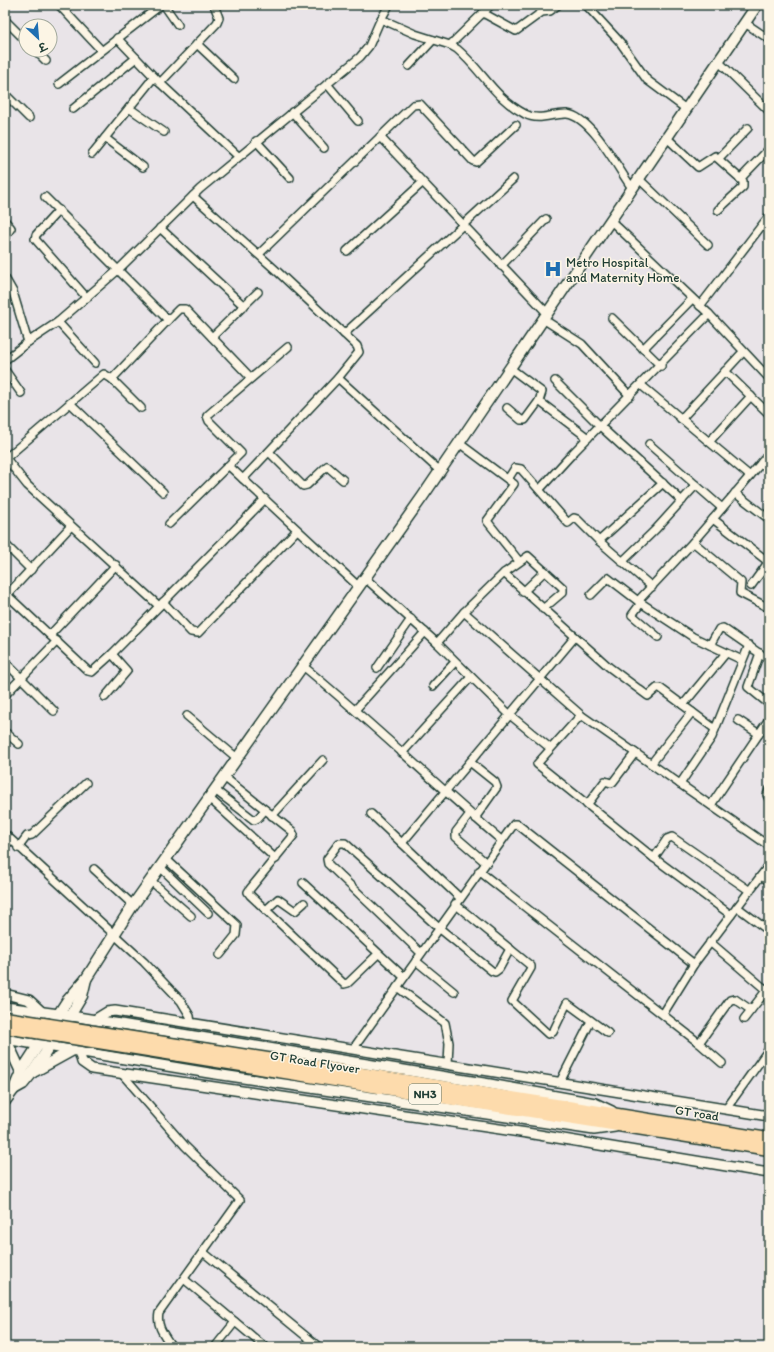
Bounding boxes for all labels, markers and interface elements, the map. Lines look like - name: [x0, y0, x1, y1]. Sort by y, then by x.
- north arrow: [18, 18, 58, 58]
- text: उ: [35, 39, 49, 55]
- place label: Metro Hospital and Maternity Home: [566, 255, 679, 285]
- hospital icon: Metro Hospital and Maternity Home: [543, 259, 563, 279]
- street label: GT Road Flyover: [269, 1048, 361, 1077]
- road number: NH3: [409, 1084, 441, 1104]
- street label: GT road: [674, 1102, 720, 1124]

